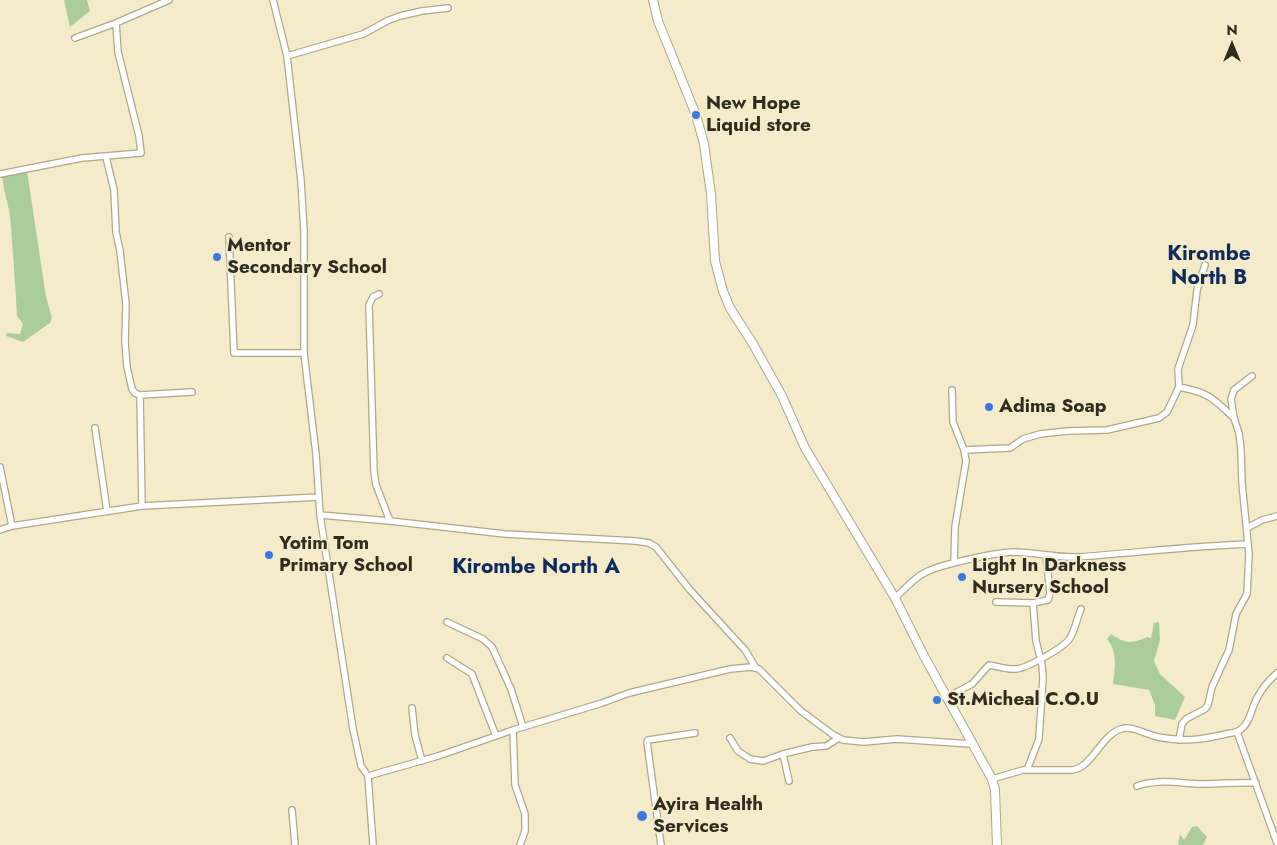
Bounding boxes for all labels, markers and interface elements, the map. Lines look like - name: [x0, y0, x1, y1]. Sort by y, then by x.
- north arrow: [1207, 20, 1257, 70]
- text: N: [1226, 20, 1238, 40]
- place label: New Hope Liquid store: [706, 93, 811, 137]
- marker: New Hope Liquid store: [690, 109, 702, 121]
- place label: Mentor Secondary School: [227, 235, 387, 279]
- district label: Kirombe North B: [1167, 242, 1251, 292]
- marker: Mentor Secondary School: [211, 251, 223, 263]
- place label: Adima Soap: [999, 396, 1107, 418]
- marker: Adima Soap: [983, 401, 995, 413]
- place label: Yotim Tom Primary School: [279, 533, 413, 577]
- marker: Yotim Tom Primary School: [263, 549, 275, 561]
- district label: Kirombe North A: [452, 555, 620, 581]
- place label: Light In Darkness Nursery School: [972, 555, 1126, 599]
- marker: Light In Darkness Nursery School: [956, 571, 968, 583]
- place label: St.Micheal C.O.U: [947, 689, 1099, 711]
- marker: St.Micheal C.O.U: [931, 694, 943, 706]
- place label: Ayira Health Services: [653, 794, 763, 838]
- marker: Ayira Health Services: [635, 809, 649, 823]

